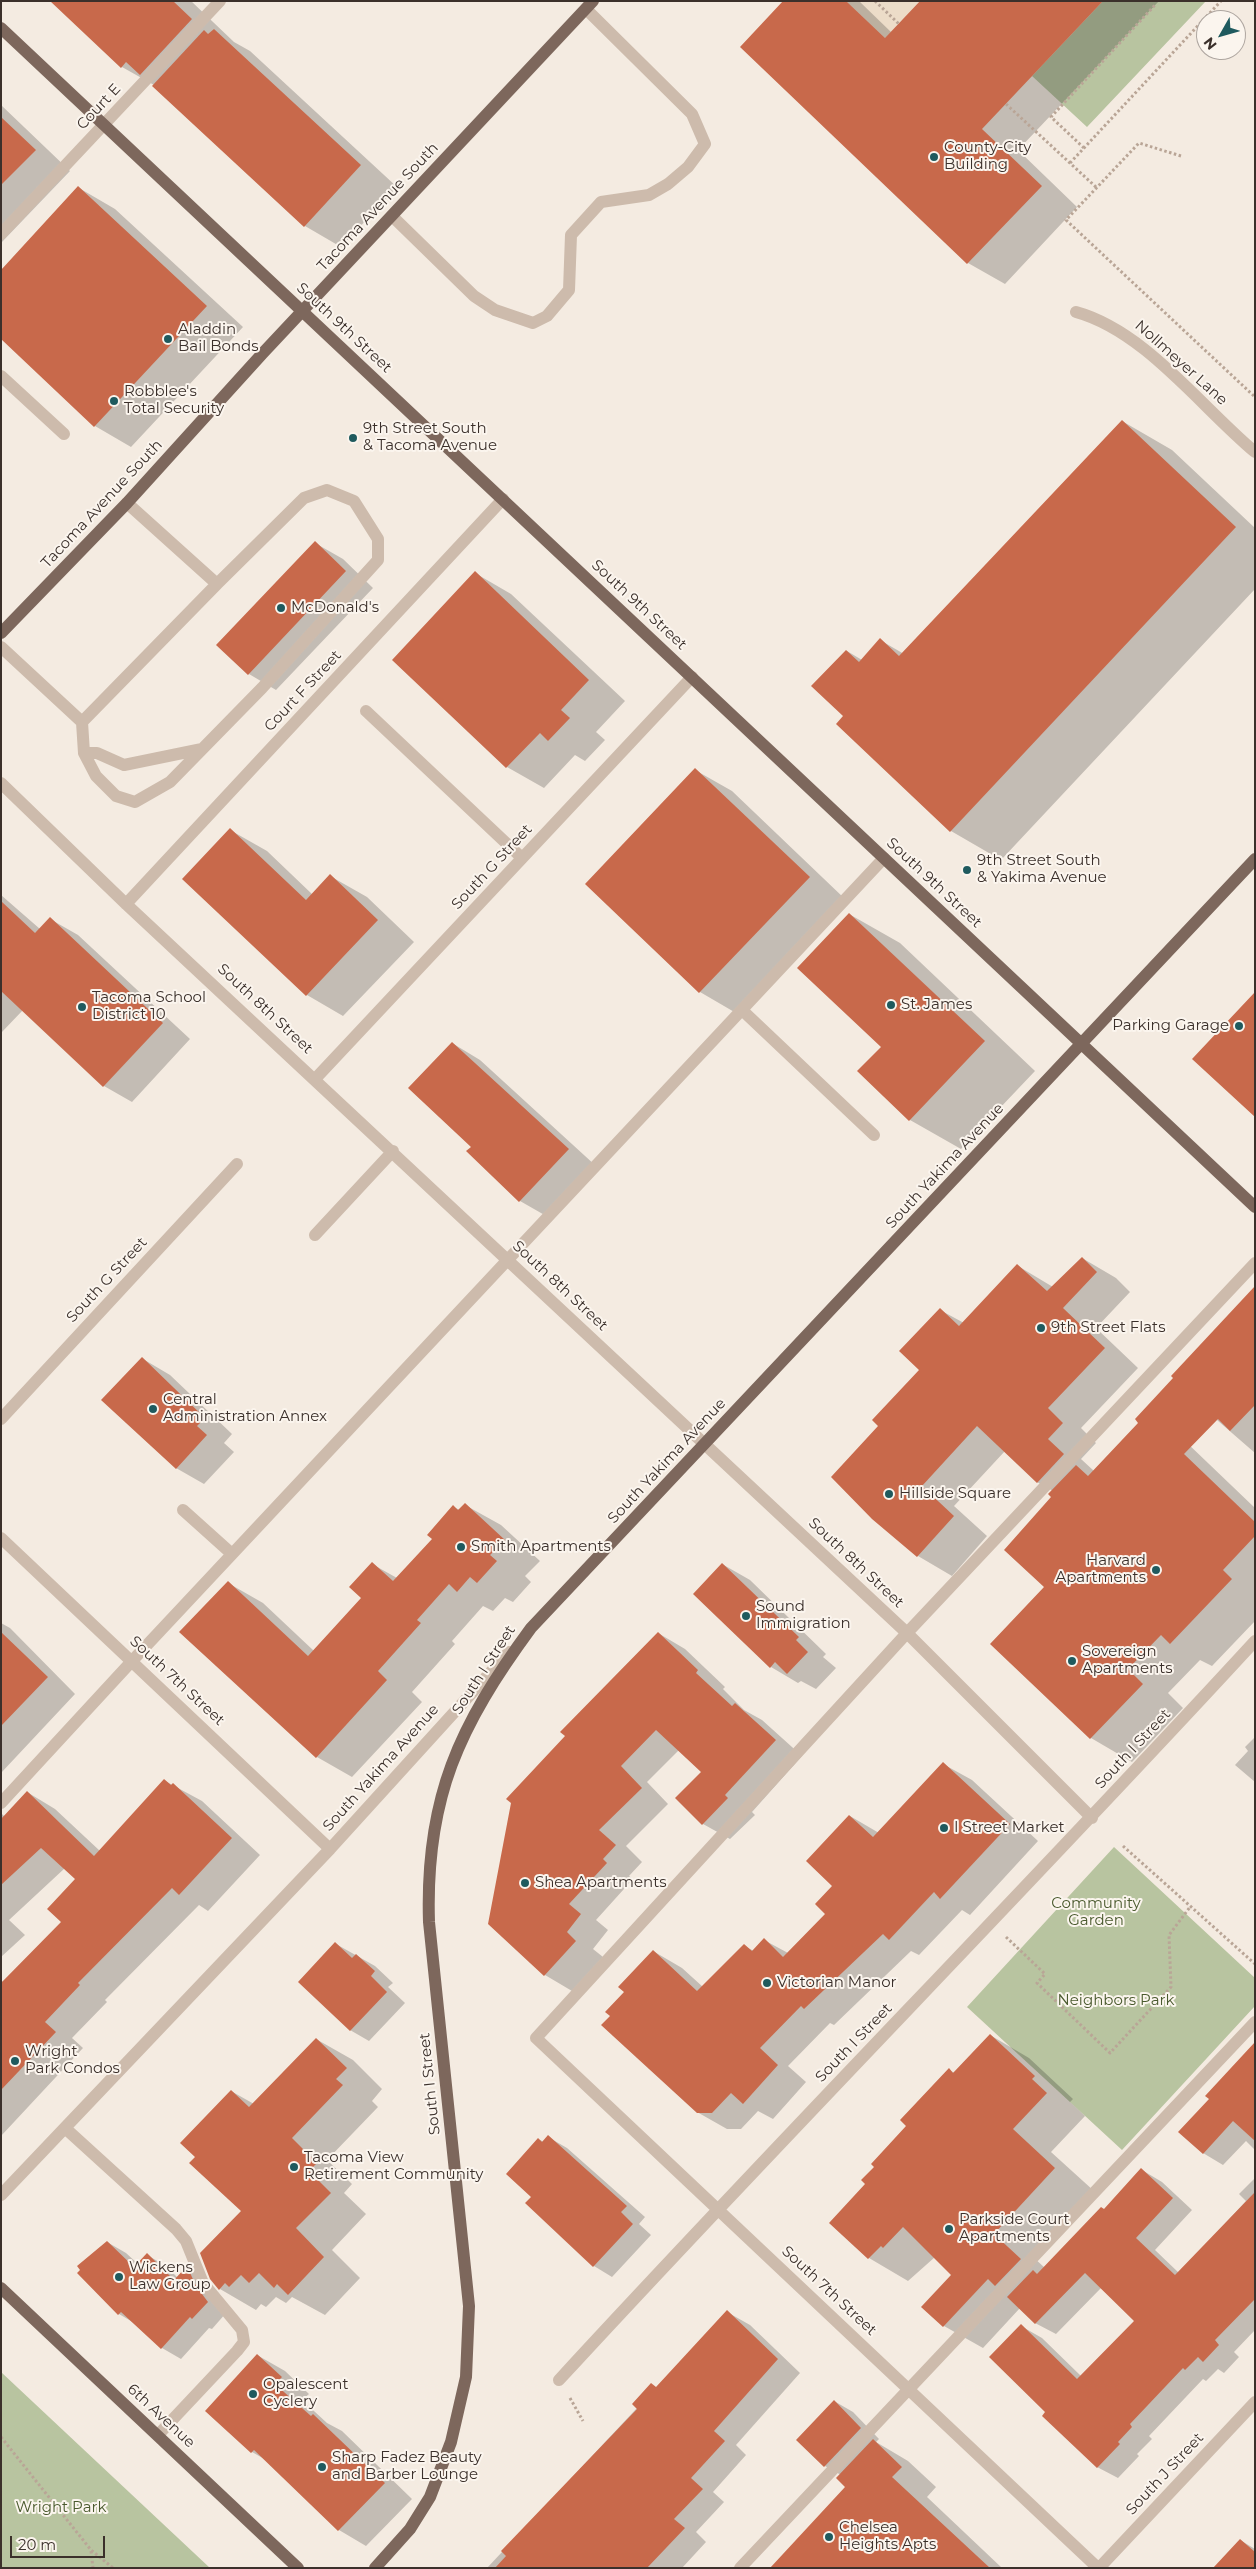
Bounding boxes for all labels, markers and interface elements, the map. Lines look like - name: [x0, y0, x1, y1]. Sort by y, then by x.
- north arrow: [1196, 10, 1246, 60]
- text: N: [1199, 34, 1221, 54]
- street label: Court E: [73, 80, 125, 134]
- street label: Tacoma Avenue South: [314, 139, 442, 275]
- place label: County-City Building: [944, 139, 1031, 174]
- marker: County-City Building: [928, 151, 940, 163]
- street label: South 9th Street: [293, 279, 395, 377]
- street label: Nollmeyer Lane: [1131, 317, 1231, 409]
- place label: Aladdin Bail Bonds: [178, 321, 259, 356]
- marker: Aladdin Bail Bonds: [162, 333, 174, 345]
- place label: Robblee's Total Security: [124, 383, 224, 418]
- marker: Robblee's Total Security: [108, 395, 120, 407]
- place label: 9th Street South & Tacoma Avenue: [363, 420, 497, 455]
- marker: 9th Street South & Tacoma Avenue: [347, 432, 359, 444]
- street label: Tacoma Avenue South: [38, 436, 166, 572]
- street label: South 9th Street: [588, 556, 690, 654]
- place label: McDonald's: [291, 599, 379, 617]
- marker: McDonald's: [275, 602, 287, 614]
- street label: Court F Street: [261, 647, 345, 735]
- street label: South G Street: [448, 821, 536, 913]
- street label: South 9th Street: [883, 834, 985, 932]
- place label: 9th Street South & Yakima Avenue: [977, 852, 1107, 887]
- marker: 9th Street South & Yakima Avenue: [961, 864, 973, 876]
- street label: South 8th Street: [214, 960, 316, 1058]
- place label: Tacoma School District 10: [92, 989, 206, 1024]
- place label: St. James: [901, 996, 972, 1014]
- marker: St. James: [885, 999, 897, 1011]
- marker: Tacoma School District 10: [76, 1001, 88, 1013]
- place label: Parking Garage: [1112, 1017, 1229, 1035]
- marker: Parking Garage: [1233, 1020, 1245, 1032]
- street label: South Yakima Avenue: [882, 1100, 1008, 1232]
- street label: South G Street: [63, 1234, 151, 1326]
- street label: South 8th Street: [509, 1237, 611, 1335]
- place label: 9th Street Flats: [1051, 1319, 1166, 1337]
- marker: 9th Street Flats: [1035, 1322, 1047, 1334]
- place label: Central Administration Annex: [163, 1391, 327, 1426]
- street label: South Yakima Avenue: [604, 1395, 730, 1527]
- marker: Central Administration Annex: [147, 1403, 159, 1415]
- place label: Hillside Square: [899, 1485, 1011, 1503]
- marker: Hillside Square: [883, 1488, 895, 1500]
- street label: South 8th Street: [805, 1514, 907, 1612]
- place label: Smith Apartments: [471, 1538, 611, 1556]
- marker: Smith Apartments: [455, 1541, 467, 1553]
- place label: Harvard Apartments: [1055, 1552, 1146, 1587]
- marker: Harvard Apartments: [1150, 1564, 1162, 1576]
- place label: Sound Immigration: [756, 1598, 851, 1633]
- marker: Sound Immigration: [740, 1610, 752, 1622]
- street label: South I Street: [448, 1622, 520, 1718]
- street label: South 7th Street: [126, 1632, 228, 1730]
- place label: Sovereign Apartments: [1082, 1643, 1173, 1678]
- marker: Sovereign Apartments: [1066, 1655, 1078, 1667]
- street label: South Yakima Avenue: [319, 1701, 443, 1835]
- street label: South I Street: [1091, 1705, 1175, 1793]
- place label: I Street Market: [954, 1819, 1065, 1837]
- marker: I Street Market: [938, 1822, 950, 1834]
- place label: Shea Apartments: [535, 1874, 667, 1892]
- marker: Shea Apartments: [519, 1877, 531, 1889]
- park label: Community Garden: [1051, 1895, 1141, 1930]
- place label: Victorian Manor: [777, 1974, 897, 1992]
- marker: Victorian Manor: [761, 1977, 773, 1989]
- park label: Neighbors Park: [1058, 1992, 1174, 2010]
- street label: South I Street: [812, 2000, 896, 2086]
- street label: South I Street: [416, 2032, 444, 2136]
- place label: Wright Park Condos: [25, 2043, 120, 2078]
- marker: Wright Park Condos: [9, 2055, 21, 2067]
- place label: Tacoma View Retirement Community: [304, 2149, 483, 2184]
- marker: Tacoma View Retirement Community: [288, 2161, 300, 2173]
- place label: Parkside Court Apartments: [959, 2211, 1070, 2246]
- marker: Parkside Court Apartments: [943, 2223, 955, 2235]
- street label: South 7th Street: [778, 2242, 880, 2340]
- place label: Wickens Law Group: [129, 2259, 211, 2294]
- marker: Wickens Law Group: [113, 2271, 125, 2283]
- place label: Opalescent Cyclery: [263, 2376, 349, 2411]
- street label: 6th Avenue: [123, 2380, 199, 2452]
- marker: Opalescent Cyclery: [247, 2388, 259, 2400]
- street label: South J Street: [1122, 2429, 1208, 2519]
- place label: Sharp Fadez Beauty and Barber Lounge: [332, 2449, 482, 2484]
- marker: Sharp Fadez Beauty and Barber Lounge: [316, 2461, 328, 2473]
- park label: Wright Park: [16, 2499, 106, 2517]
- place label: Chelsea Heights Apts: [839, 2519, 936, 2554]
- scale bar: [12, 2526, 108, 2558]
- marker: Chelsea Heights Apts: [823, 2531, 835, 2543]
- text: 20 m: [18, 2535, 56, 2554]

